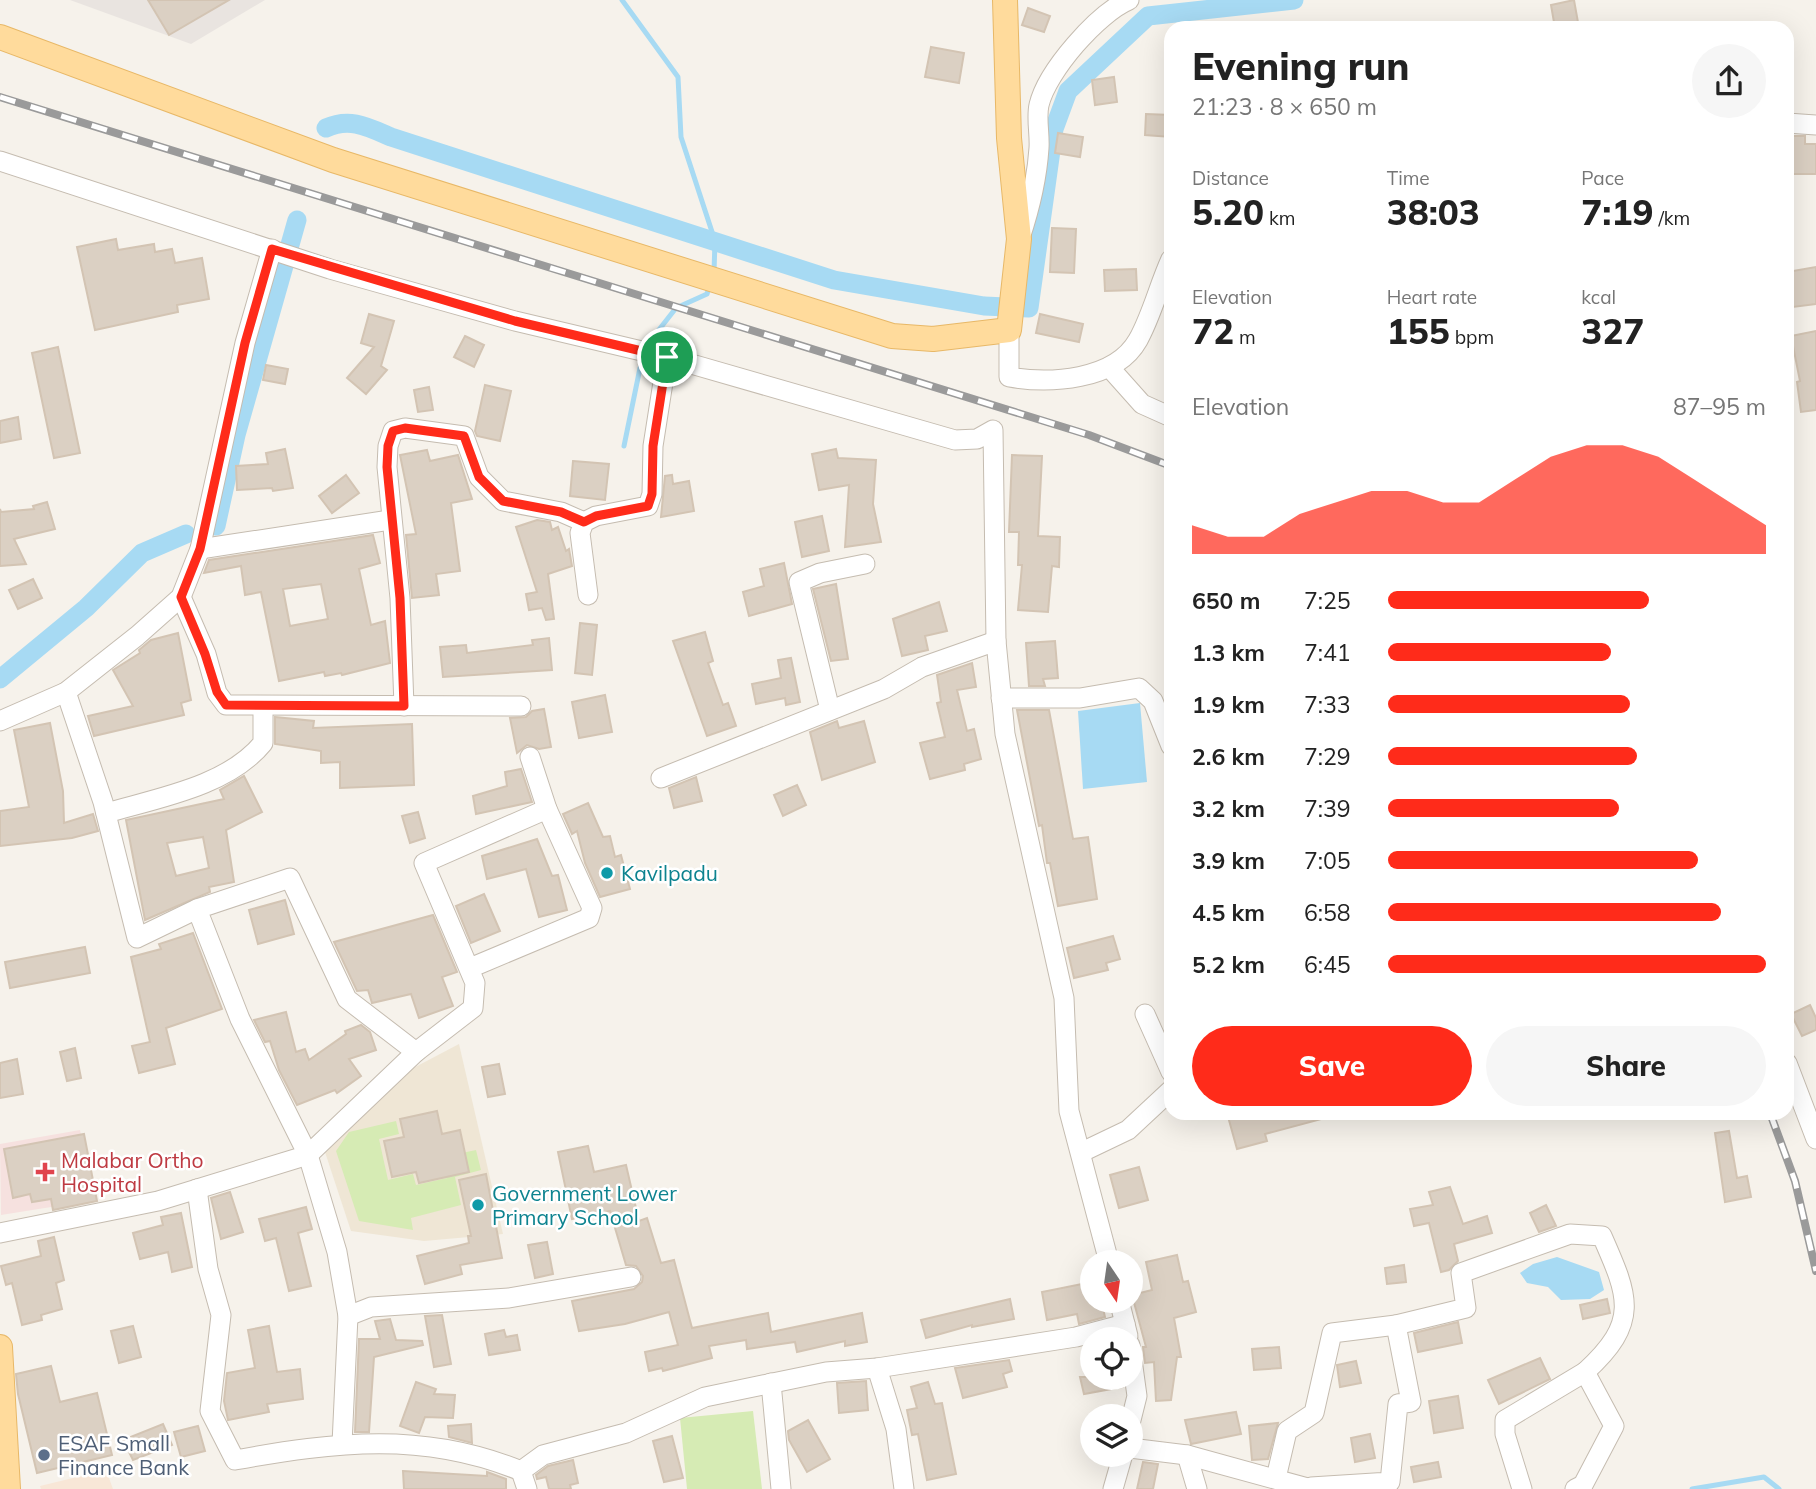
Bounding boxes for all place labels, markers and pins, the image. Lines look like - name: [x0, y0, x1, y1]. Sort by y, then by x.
- pin: [637, 327, 697, 387]
- place label: Kavilpadu: [621, 860, 718, 886]
- marker: Kavilpadu: [599, 865, 615, 881]
- place label: Malabar Ortho Hospital: [61, 1147, 204, 1197]
- marker: Malabar Ortho Hospital: [35, 1162, 55, 1182]
- place label: Government Lower Primary School: [492, 1180, 677, 1230]
- marker: Government Lower Primary School: [470, 1197, 486, 1213]
- place label: ESAF Small Finance Bank: [58, 1430, 189, 1480]
- marker: ESAF Small Finance Bank: [36, 1447, 52, 1463]

